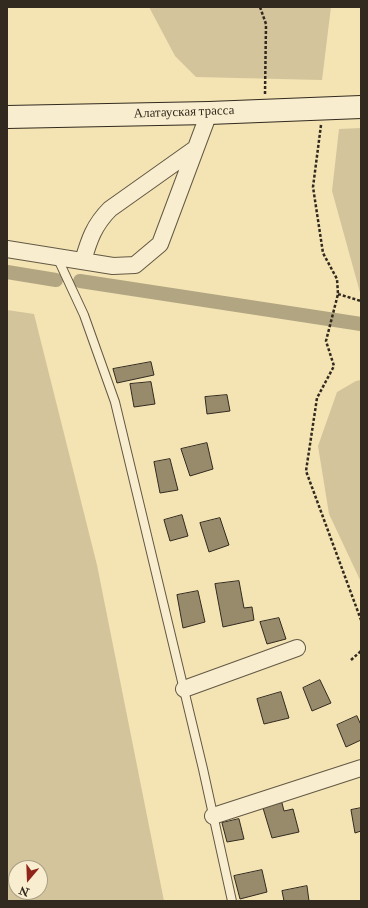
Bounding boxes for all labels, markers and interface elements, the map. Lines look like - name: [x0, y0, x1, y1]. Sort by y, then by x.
- street label: Алатауская трасса: [133, 103, 235, 123]
- north arrow: [8, 860, 48, 900]
- text: N: [17, 883, 31, 899]

